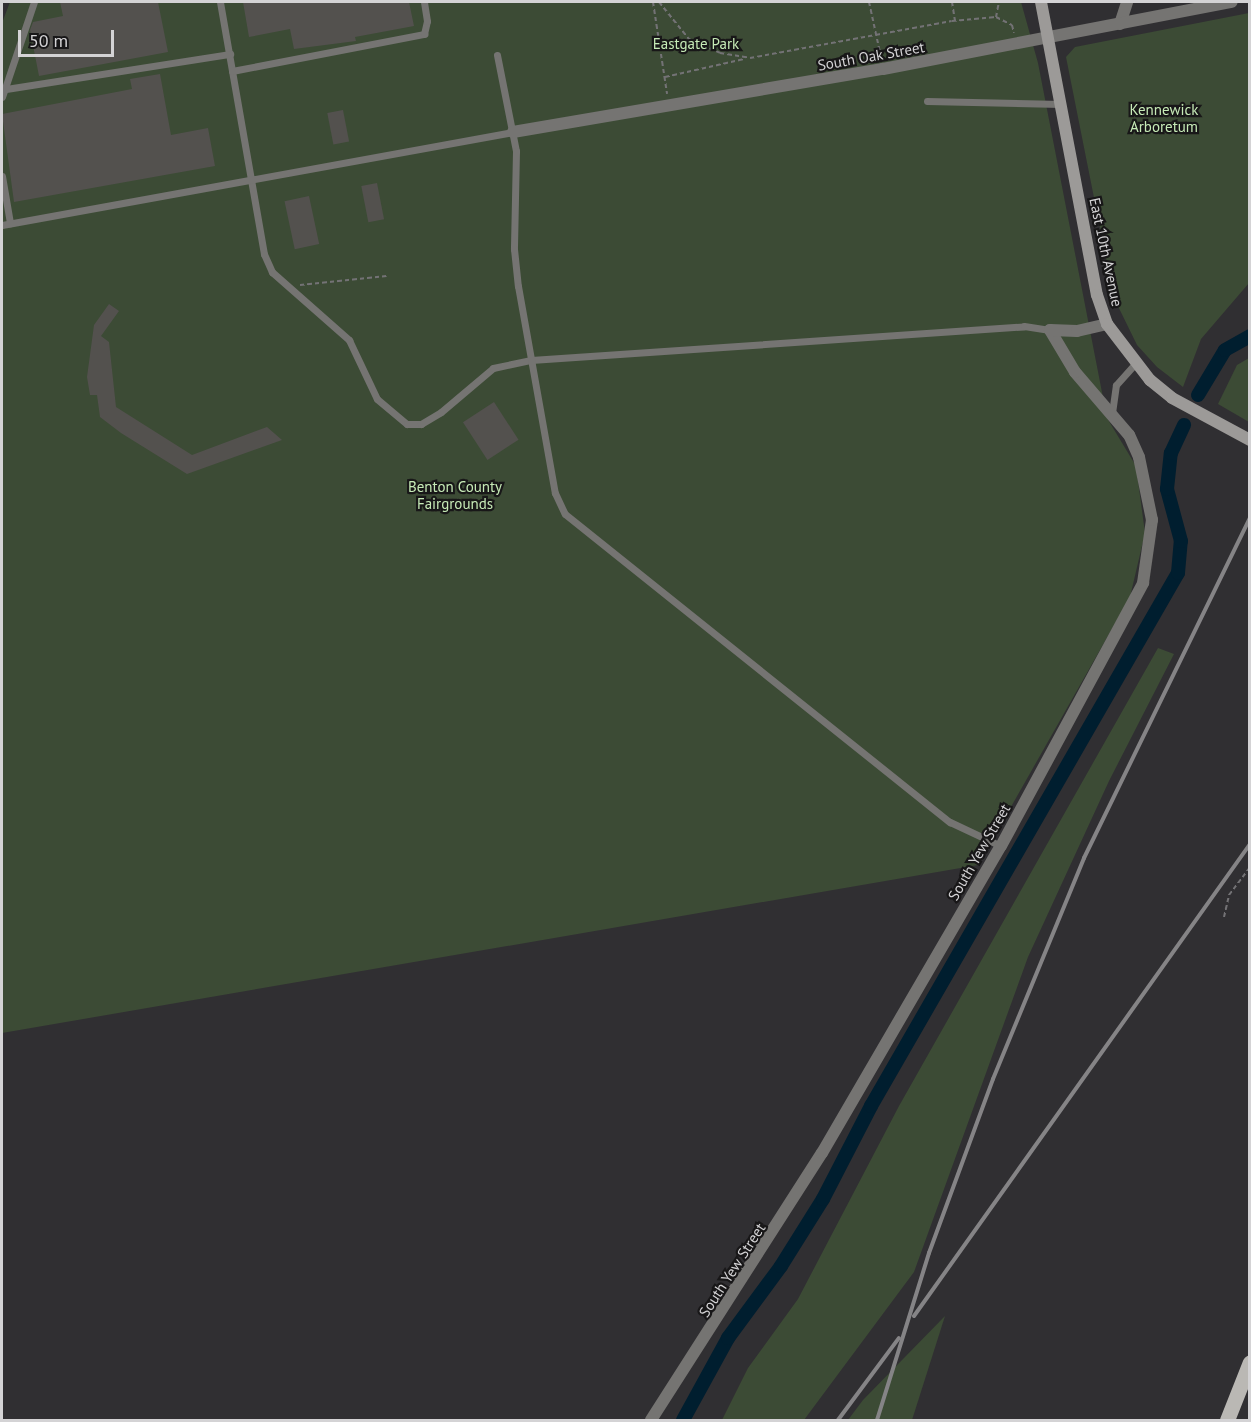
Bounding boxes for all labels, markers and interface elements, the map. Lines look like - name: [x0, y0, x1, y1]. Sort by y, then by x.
- scale bar: [21, 18, 117, 56]
- text: 50 m: [29, 29, 68, 52]
- park label: Eastgate Park: [653, 35, 739, 53]
- street label: South Oak Street: [816, 38, 926, 74]
- park label: Kennewick Arboretum: [1130, 100, 1198, 135]
- street label: East 10th Avenue: [1086, 196, 1126, 308]
- park label: Benton County Fairgrounds: [408, 477, 502, 512]
- street label: South Yew Street: [944, 800, 1014, 904]
- street label: South Yew Street: [695, 1219, 769, 1321]

